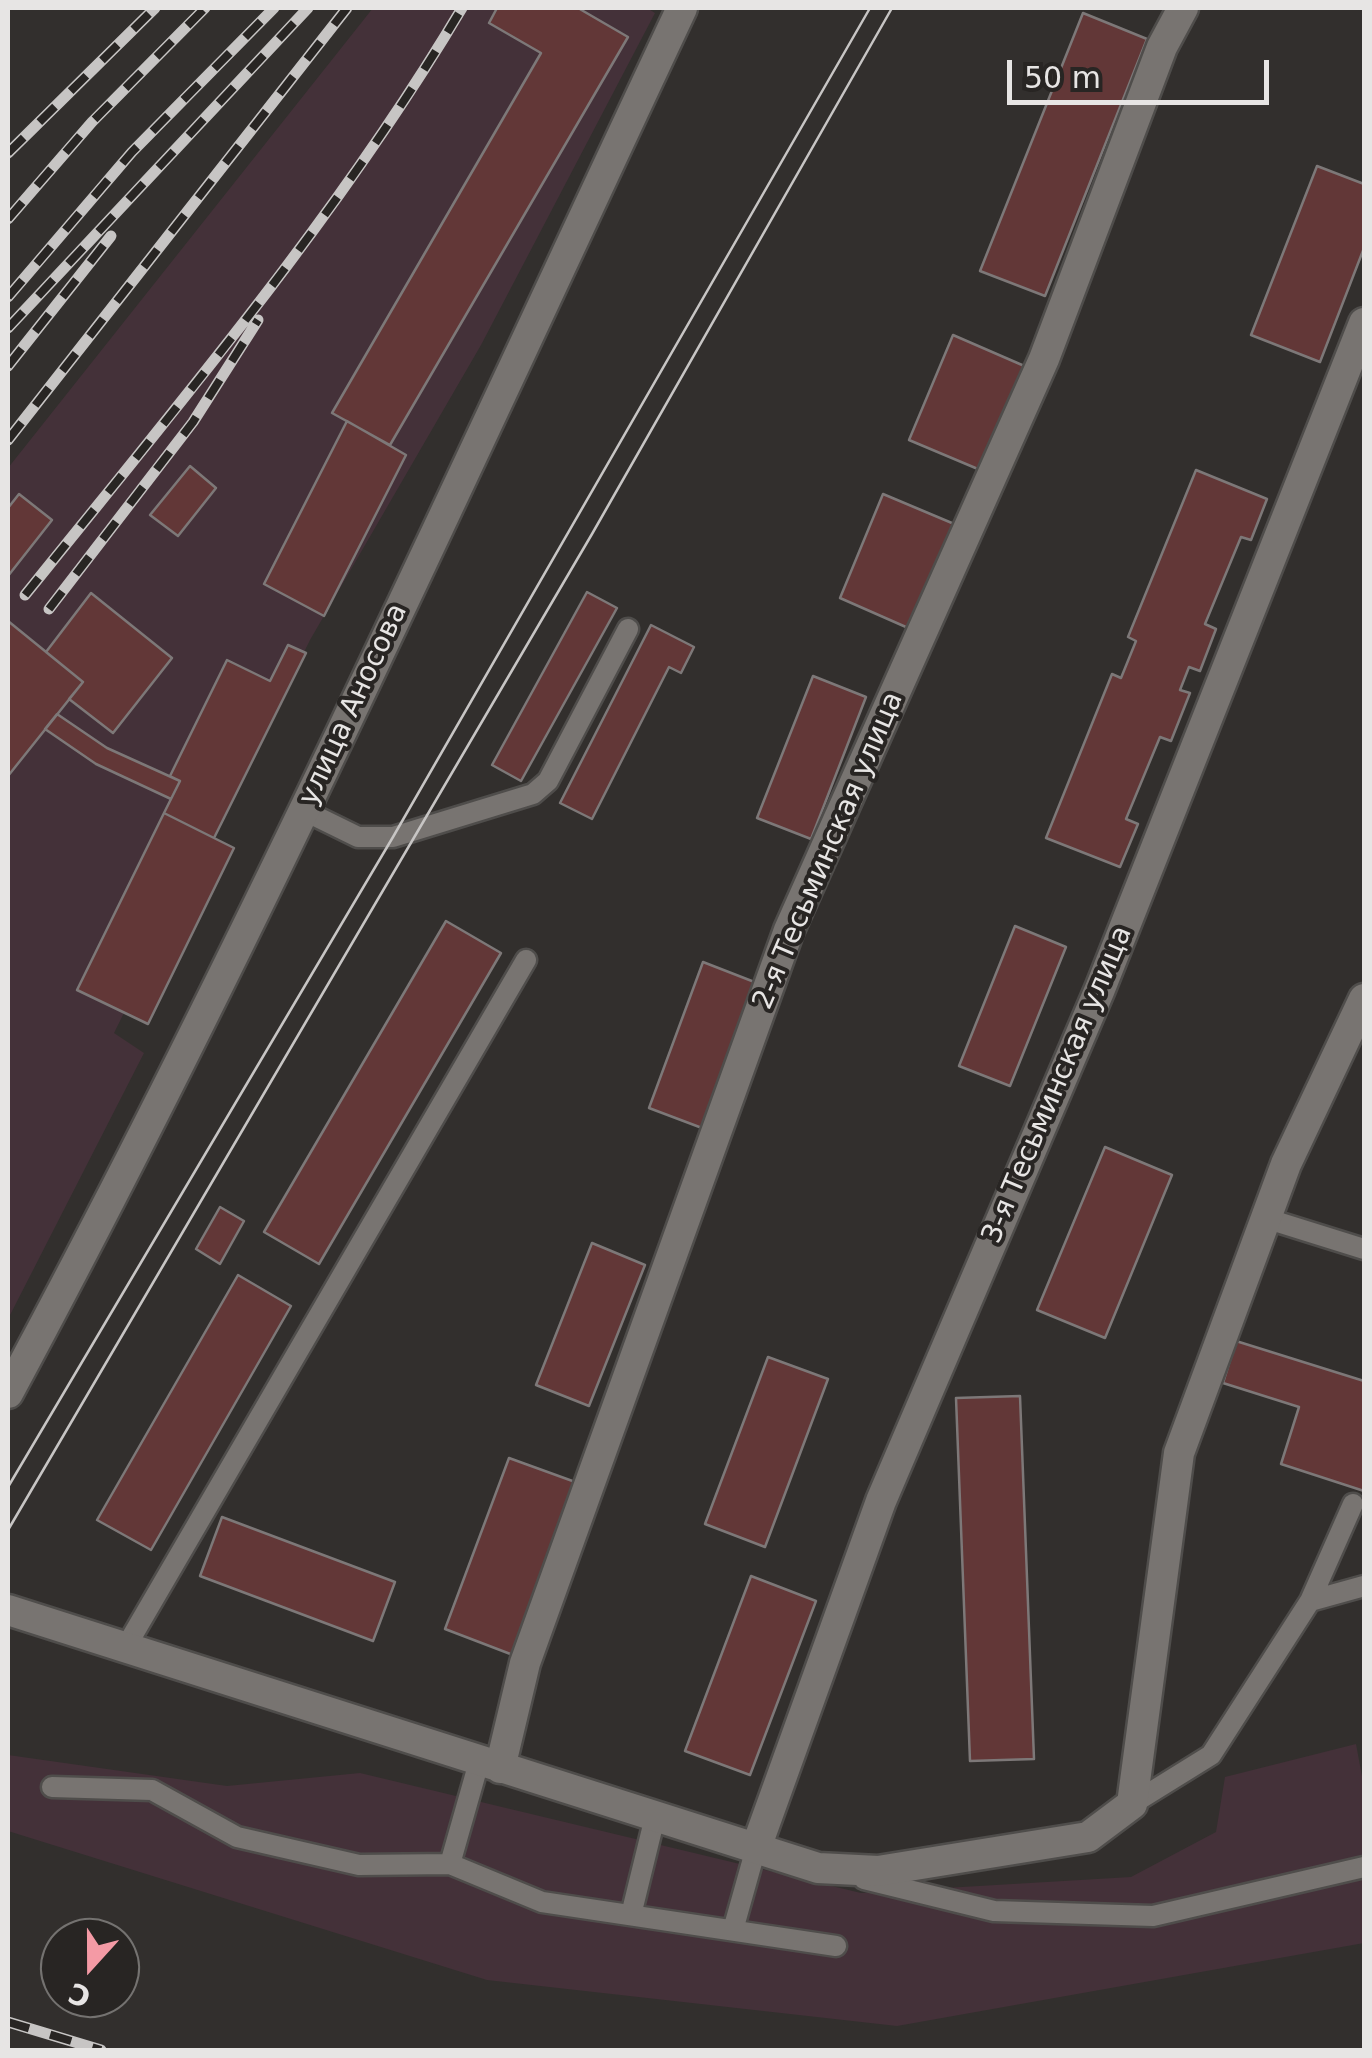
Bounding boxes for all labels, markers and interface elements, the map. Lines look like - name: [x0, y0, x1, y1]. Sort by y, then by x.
- scale bar: [1012, 40, 1274, 102]
- text: 50 m: [1024, 60, 1101, 95]
- street label: улица Аносова: [293, 599, 415, 811]
- street label: 2-я Тесьминская улица: [747, 687, 911, 1015]
- street label: 3-я Тесьминская улица: [976, 921, 1140, 1249]
- north arrow: [40, 1918, 140, 2018]
- text: С: [64, 1976, 95, 2014]

